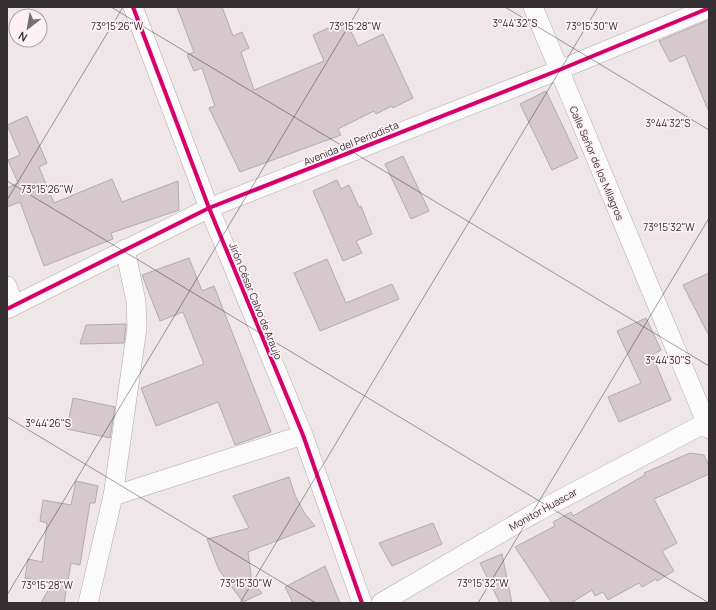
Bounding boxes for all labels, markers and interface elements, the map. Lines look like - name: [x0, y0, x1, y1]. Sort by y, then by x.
- north arrow: [8, 8, 48, 48]
- text: 3°44'32"S: [492, 16, 538, 30]
- text: 73°15'26"W: [91, 19, 144, 33]
- text: 73°15'28"W: [329, 19, 381, 33]
- text: 73°15'30"W: [566, 19, 619, 33]
- text: N: [15, 28, 30, 45]
- street label: Calle Señor de los Milagros: [567, 104, 627, 222]
- text: 3°44'32"S: [645, 116, 691, 130]
- street label: Avenida del Periodista: [301, 118, 401, 168]
- text: 73°15'26"W: [21, 182, 74, 196]
- text: 73°15'32"W: [643, 220, 695, 234]
- street label: Jirón César Calvo de Araujo: [226, 240, 286, 362]
- text: 3°44'30"S: [645, 353, 691, 367]
- text: 3°44'26"S: [25, 416, 71, 430]
- street label: Monitor Huascar: [506, 484, 580, 534]
- text: 73°15'30"W: [220, 576, 273, 590]
- text: 73°15'32"W: [457, 576, 509, 590]
- text: 73°15'28"W: [21, 578, 73, 592]

